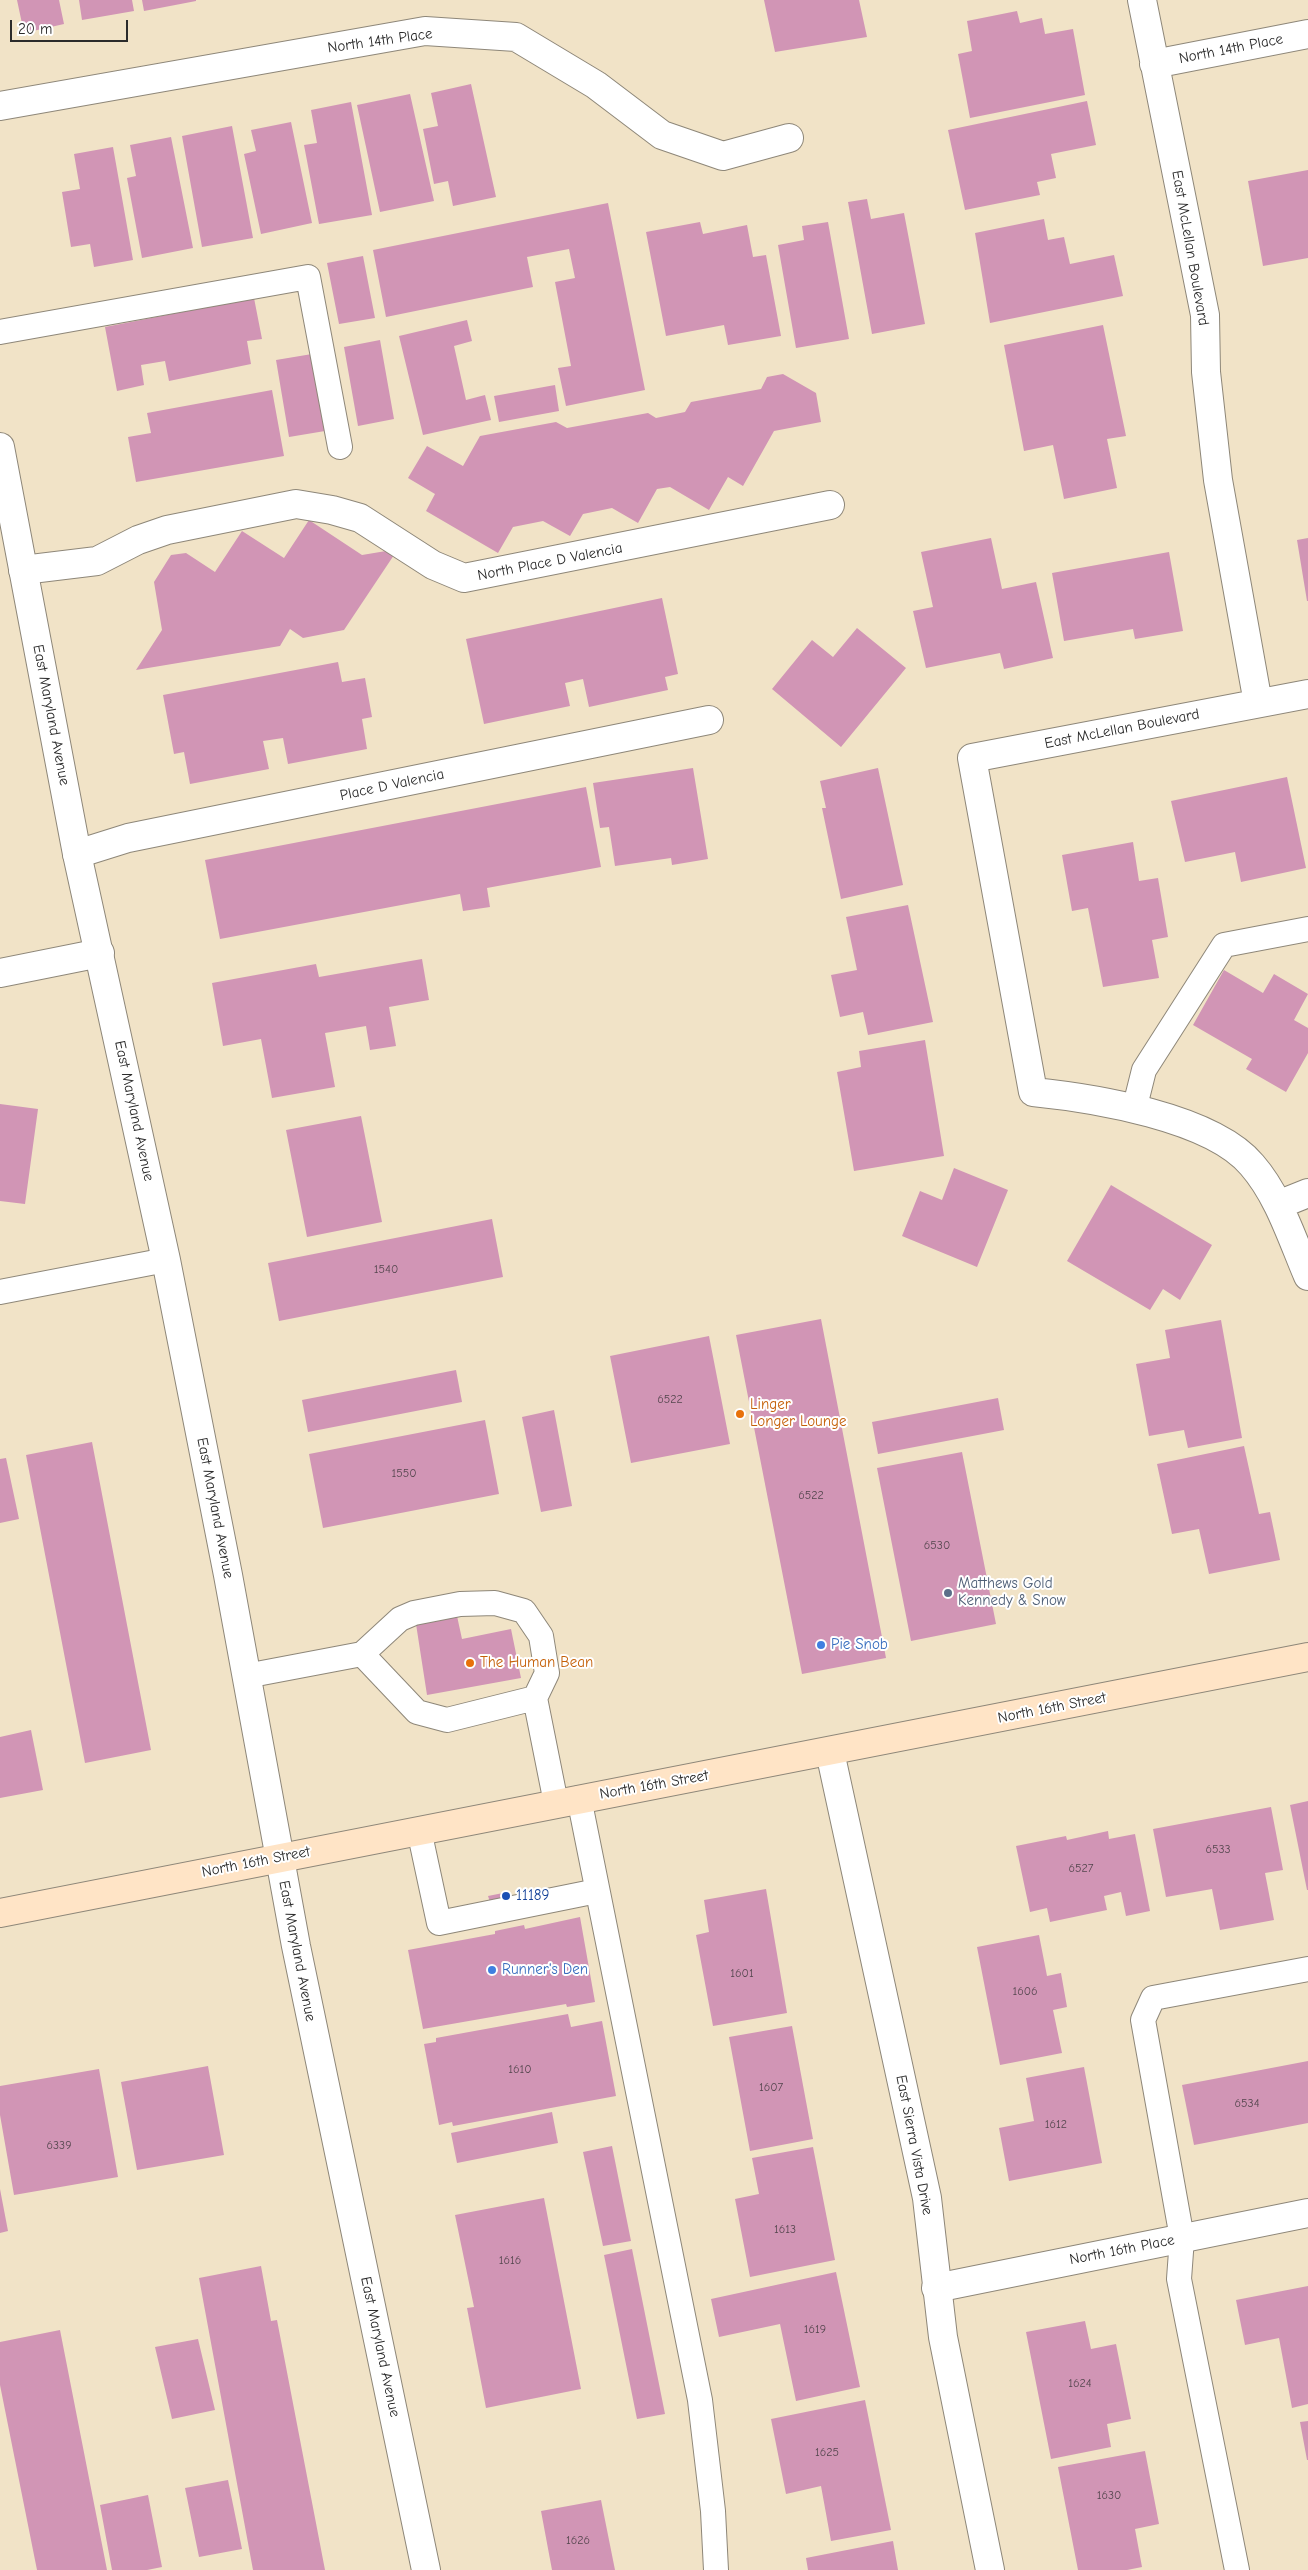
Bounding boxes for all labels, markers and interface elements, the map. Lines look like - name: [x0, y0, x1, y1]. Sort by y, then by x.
- scale bar: [12, 10, 130, 42]
- text: 20 m: [18, 20, 52, 38]
- street label: North 14th Place: [326, 25, 434, 57]
- street label: North 14th Place: [1177, 30, 1285, 68]
- street label: East McLellan Boulevard: [1167, 169, 1213, 327]
- street label: North Place D Valencia: [476, 539, 624, 585]
- street label: East Maryland Avenue: [28, 643, 74, 787]
- street label: East McLellan Boulevard: [1043, 705, 1201, 753]
- street label: Place D Valencia: [338, 765, 446, 805]
- street label: East Maryland Avenue: [110, 1039, 158, 1183]
- house number: 1540: [374, 1263, 398, 1277]
- house number: 6522: [657, 1393, 683, 1407]
- place label: Linger Longer Lounge: [750, 1396, 847, 1431]
- marker: Linger Longer Lounge: [734, 1408, 746, 1420]
- street label: East Maryland Avenue: [192, 1436, 238, 1580]
- house number: 1550: [391, 1467, 417, 1481]
- house number: 6522: [798, 1489, 824, 1503]
- house number: 6530: [924, 1539, 950, 1553]
- place label: Matthews Gold Kennedy & Snow: [958, 1575, 1066, 1610]
- marker: Matthews Gold Kennedy & Snow: [942, 1587, 954, 1599]
- place label: Pie Snob: [831, 1636, 888, 1654]
- marker: Pie Snob: [815, 1639, 827, 1651]
- place label: The Human Bean: [480, 1654, 593, 1672]
- marker: The Human Bean: [464, 1657, 476, 1669]
- street label: North 16th Street: [996, 1689, 1108, 1727]
- street label: North 16th Street: [598, 1767, 710, 1803]
- street label: North 16th Street: [200, 1843, 312, 1881]
- house number: 6533: [1205, 1843, 1231, 1857]
- house number: 6527: [1069, 1862, 1093, 1876]
- street label: East Maryland Avenue: [274, 1879, 320, 2023]
- place label: 11189: [516, 1887, 550, 1905]
- marker: 11189: [500, 1890, 512, 1902]
- place label: Runner's Den: [502, 1961, 588, 1979]
- marker: Runner's Den: [486, 1964, 498, 1976]
- house number: 1601: [730, 1967, 754, 1981]
- house number: 1606: [1012, 1985, 1038, 1999]
- house number: 1610: [508, 2063, 532, 2077]
- street label: East Sierra Vista Drive: [892, 2073, 936, 2217]
- house number: 1607: [759, 2081, 783, 2095]
- house number: 6534: [1235, 2097, 1259, 2111]
- house number: 1612: [1045, 2118, 1067, 2132]
- house number: 6339: [46, 2139, 72, 2153]
- house number: 1613: [774, 2223, 796, 2237]
- street label: North 16th Place: [1068, 2231, 1176, 2269]
- house number: 1616: [499, 2254, 521, 2268]
- street label: East Maryland Avenue: [356, 2275, 404, 2419]
- house number: 1619: [804, 2323, 826, 2337]
- house number: 1624: [1068, 2377, 1092, 2391]
- house number: 1625: [815, 2446, 839, 2460]
- house number: 1630: [1097, 2489, 1121, 2503]
- house number: 1626: [566, 2534, 590, 2548]

